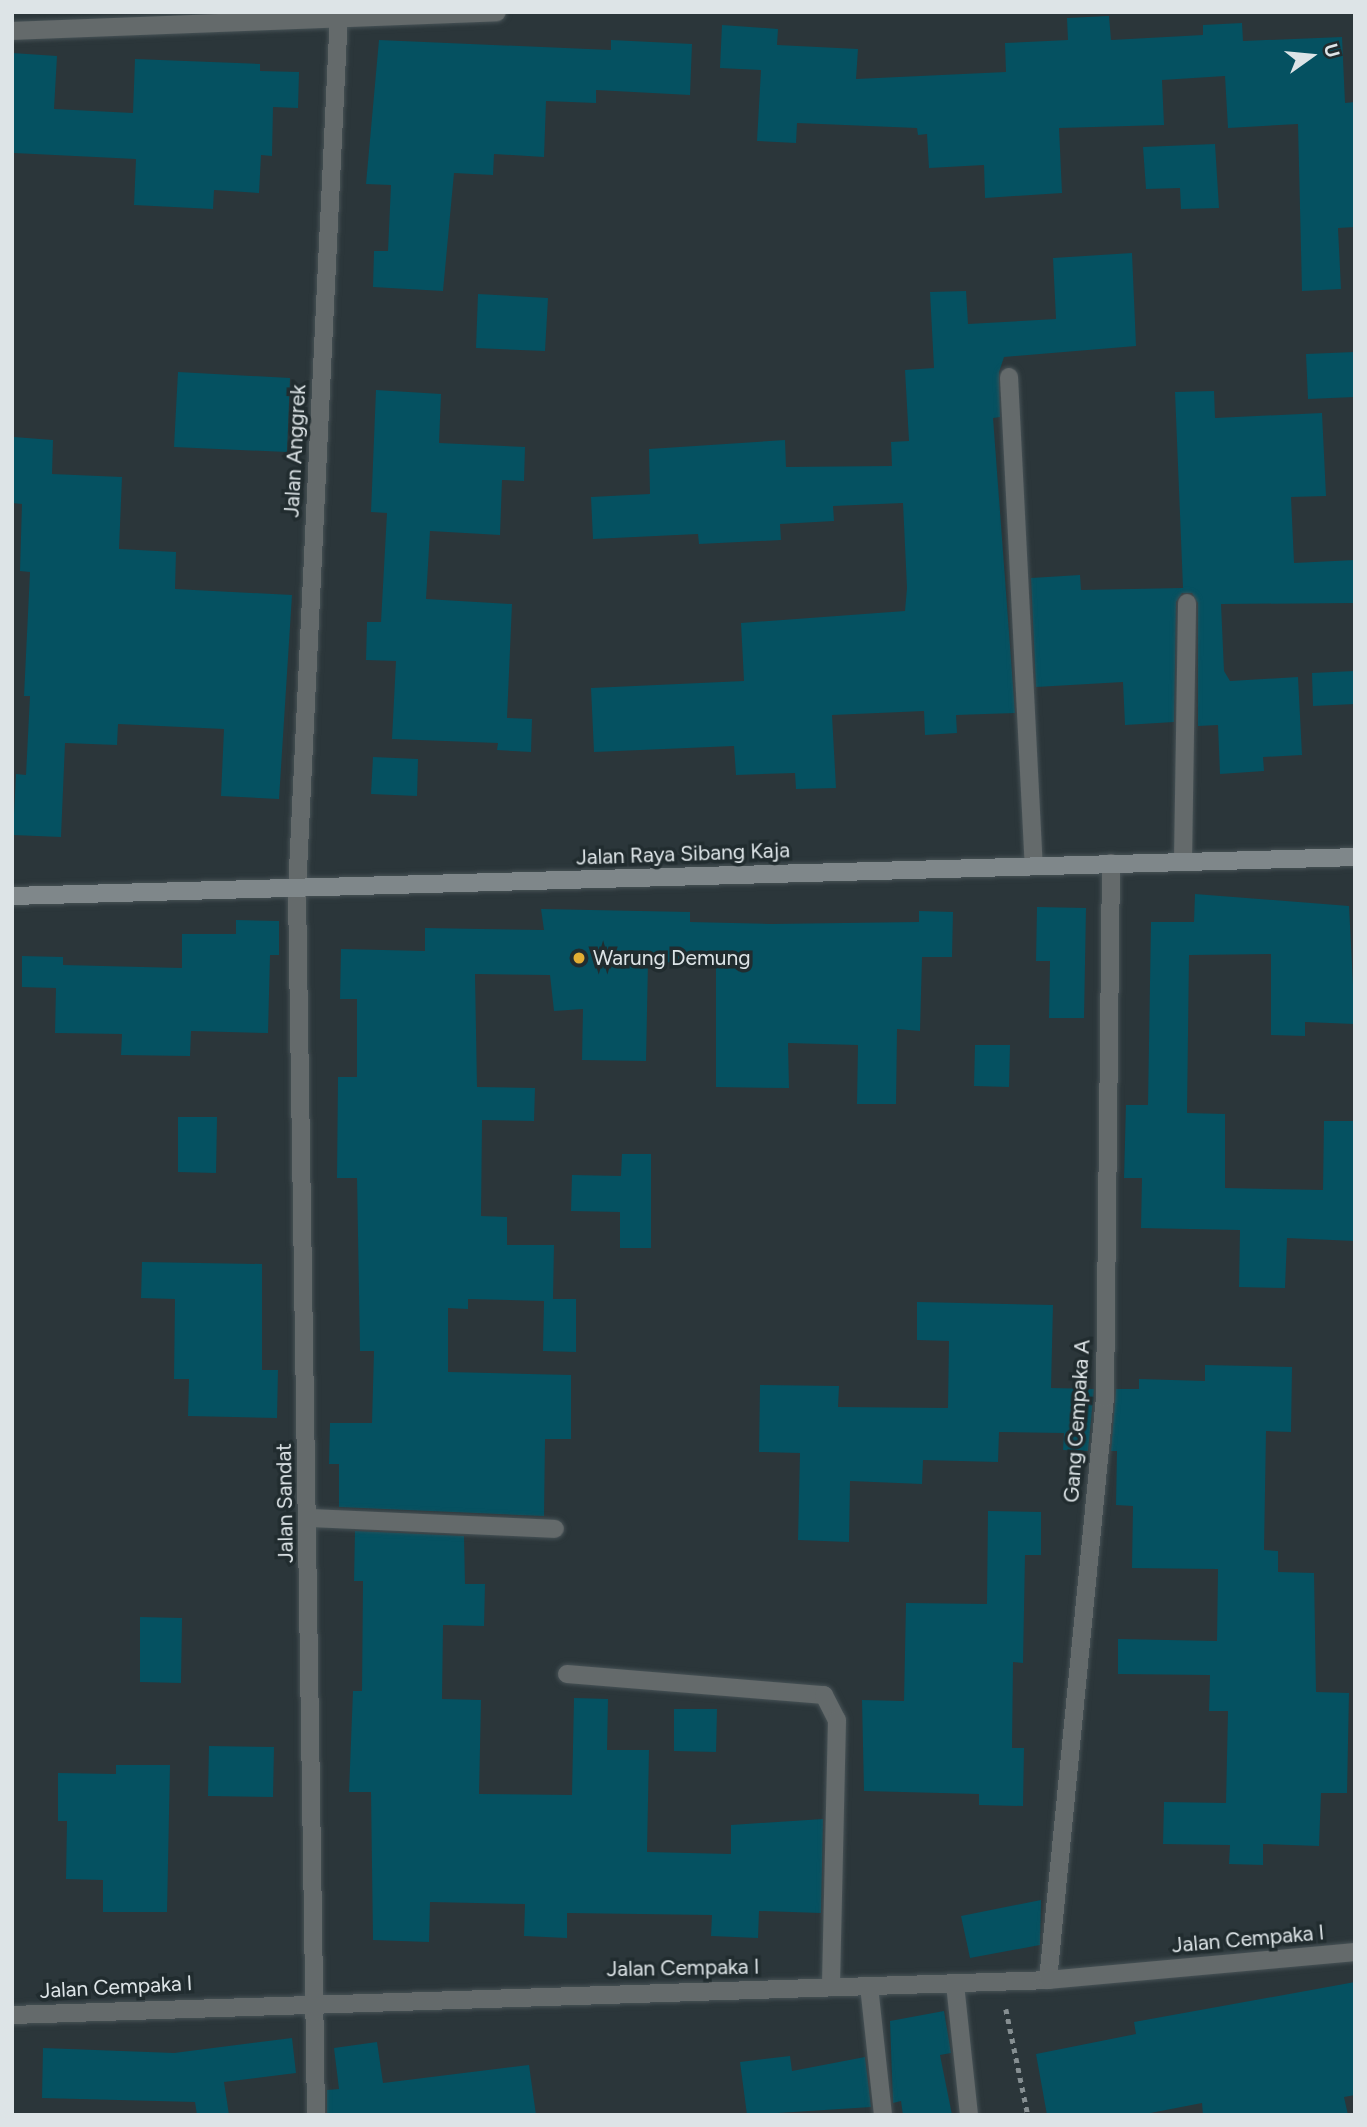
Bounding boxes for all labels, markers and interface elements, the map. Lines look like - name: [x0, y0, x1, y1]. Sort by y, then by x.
- north arrow: [1276, 21, 1346, 91]
- text: U: [1319, 41, 1345, 60]
- street label: Jalan Anggrek: [279, 384, 311, 518]
- street label: Jalan Raya Sibang Kaja: [576, 838, 790, 870]
- place label: Warung Demung: [593, 945, 751, 971]
- marker: Warung Demung: [571, 950, 587, 966]
- street label: Gang Cempaka A: [1059, 1339, 1095, 1503]
- street label: Jalan Sandat: [271, 1443, 299, 1563]
- street label: Jalan Cempaka I: [1171, 1920, 1325, 1958]
- street label: Jalan Cempaka I: [606, 1954, 760, 1982]
- street label: Jalan Cempaka I: [39, 1970, 193, 2004]

